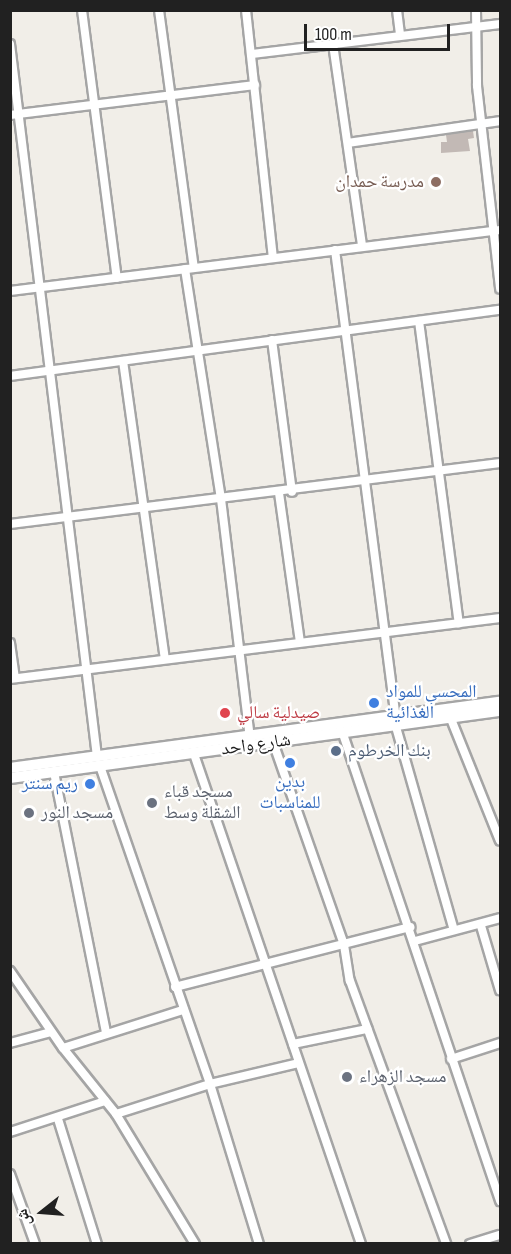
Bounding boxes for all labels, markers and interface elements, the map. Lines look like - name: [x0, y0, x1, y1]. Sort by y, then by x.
- scale bar: [307, 12, 452, 50]
- text: 100 m: [315, 24, 352, 45]
- place label: مدرسة حمدان: [335, 171, 424, 193]
- marker: مدرسة حمدان: [429, 175, 443, 189]
- place label: المحسي للمواد الغذائية: [386, 682, 477, 724]
- marker: المحسي للمواد الغذائية: [367, 696, 381, 710]
- place label: صيدلية سالي: [237, 702, 320, 724]
- marker: صيدلية سالي: [218, 706, 232, 720]
- street label: شارع واحد: [220, 729, 292, 761]
- place label: بنك الخرطوم: [348, 740, 431, 762]
- marker: بنك الخرطوم: [329, 744, 343, 758]
- marker: بدين للمناسبات: [283, 756, 297, 770]
- place label: بدين للمناسبات: [259, 772, 321, 814]
- place label: ريم سنتر: [22, 773, 78, 795]
- marker: ريم سنتر: [83, 777, 97, 791]
- place label: مسجد قباء الشقلة وسط: [164, 782, 241, 824]
- marker: مسجد قباء الشقلة وسط: [145, 796, 159, 810]
- place label: مسجد النور: [41, 802, 113, 824]
- marker: مسجد النور: [22, 806, 36, 820]
- place label: مسجد الزهراء: [359, 1066, 446, 1088]
- marker: مسجد الزهراء: [340, 1070, 354, 1084]
- north arrow: [12, 1182, 72, 1242]
- text: ش: [13, 1207, 36, 1228]

